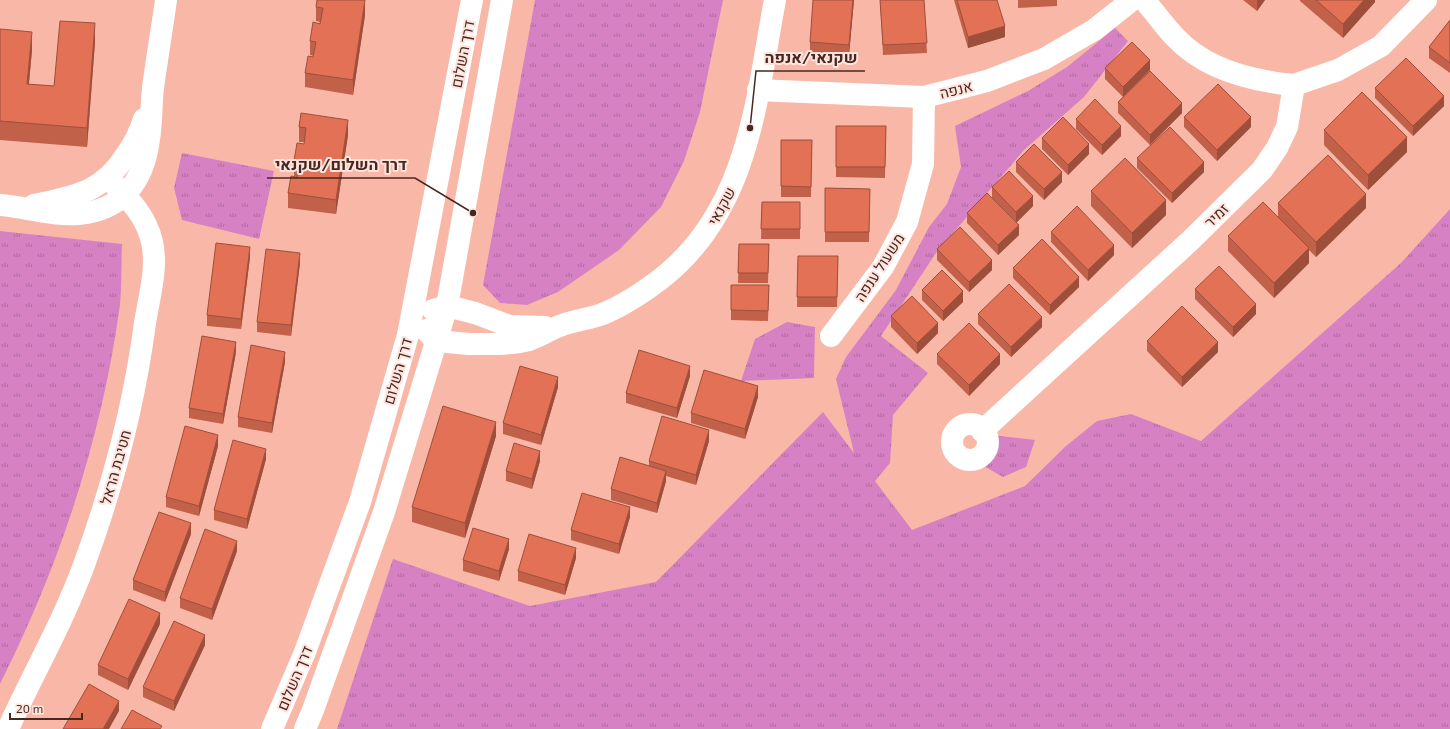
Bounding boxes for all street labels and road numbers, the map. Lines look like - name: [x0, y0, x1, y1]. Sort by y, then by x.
- street label: דרך השלום: [447, 19, 477, 89]
- street label: אנפה: [938, 76, 974, 102]
- street label: שקנאי: [703, 184, 739, 228]
- street label: זמיר: [1200, 199, 1232, 231]
- street label: משעול ענפה: [850, 229, 908, 305]
- street label: דרך השלום: [379, 336, 415, 406]
- street label: חטיבת הראל: [96, 428, 134, 506]
- street label: דרך השלום: [272, 643, 316, 713]

